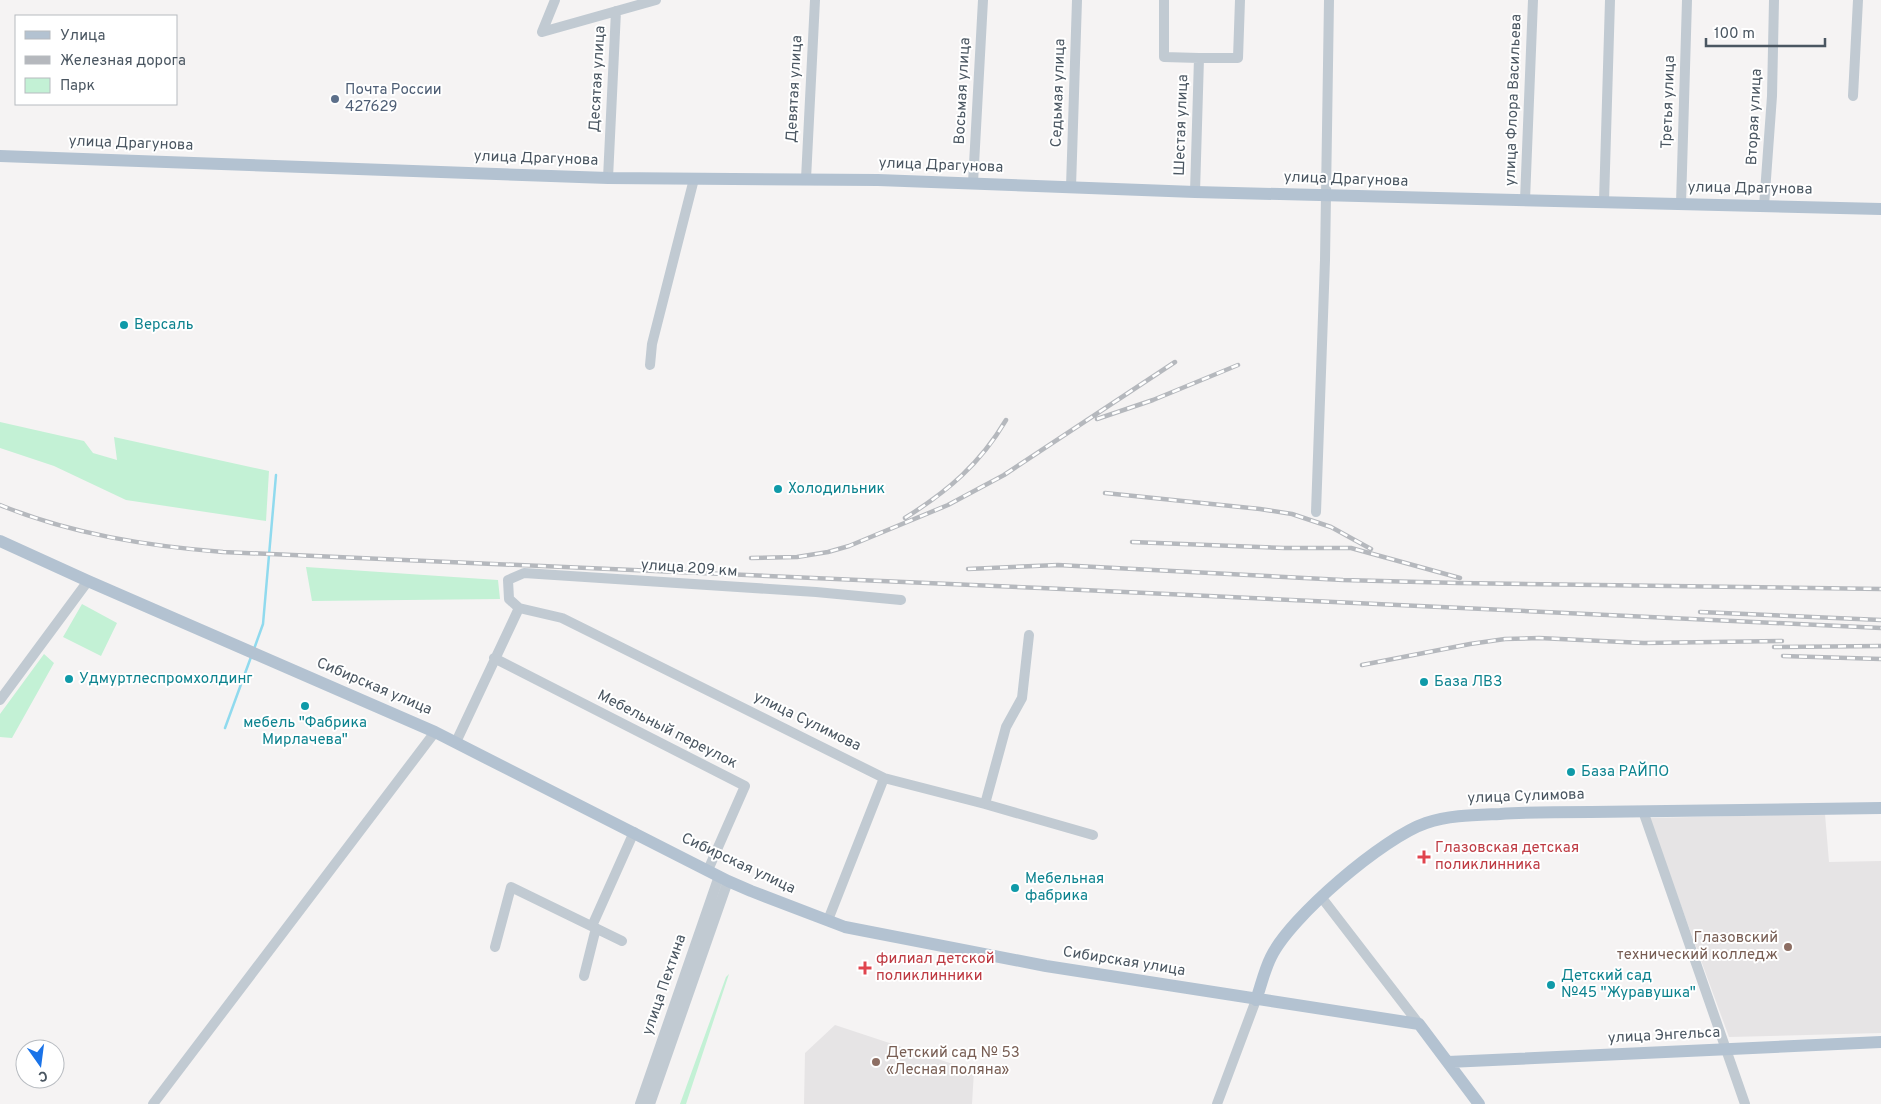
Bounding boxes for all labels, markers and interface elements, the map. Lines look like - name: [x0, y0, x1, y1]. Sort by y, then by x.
- street label: улица Флора Васильева: [1502, 14, 1526, 186]
- legend: [15, 15, 178, 105]
- scale bar: [1706, 15, 1825, 47]
- street label: Десятая улица: [586, 25, 610, 133]
- text: 100 m: [1714, 25, 1755, 44]
- text: Улица: [60, 27, 105, 46]
- street label: Девятая улица: [783, 35, 807, 143]
- street label: Восьмая улица: [951, 37, 975, 145]
- street label: Седьмая улица: [1048, 38, 1070, 148]
- text: Железная дорога: [60, 52, 186, 71]
- street label: Третья улица: [1658, 55, 1680, 149]
- street label: Вторая улица: [1743, 68, 1767, 166]
- street label: Шестая улица: [1171, 74, 1193, 176]
- text: Парк: [60, 77, 95, 96]
- place label: Почта России 427629: [345, 81, 442, 117]
- marker: Почта России 427629: [329, 93, 341, 105]
- street label: улица Драгунова: [68, 132, 194, 156]
- street label: улица Драгунова: [473, 147, 599, 171]
- street label: улица Драгунова: [878, 154, 1004, 178]
- street label: улица Драгунова: [1283, 168, 1409, 192]
- street label: улица Драгунова: [1687, 178, 1813, 200]
- place label: Версаль: [134, 316, 194, 335]
- marker: Версаль: [118, 319, 130, 331]
- place label: Холодильник: [788, 480, 885, 499]
- marker: Холодильник: [772, 483, 784, 495]
- street label: улица 209 км: [640, 556, 738, 582]
- street label: Сибирская улица: [313, 654, 435, 720]
- place label: Удмуртлеспромхолдинг: [79, 670, 253, 689]
- marker: Удмуртлеспромхолдинг: [63, 673, 75, 685]
- place label: База ЛВЗ: [1434, 673, 1502, 692]
- marker: База ЛВЗ: [1418, 676, 1430, 688]
- street label: Мебельный переулок: [594, 686, 740, 774]
- street label: улица Сулимова: [750, 688, 864, 756]
- marker: мебель "Фабрика Мирлачева": [299, 700, 311, 712]
- place label: мебель "Фабрика Мирлачева": [243, 714, 367, 750]
- place label: База РАЙПО: [1581, 761, 1669, 782]
- marker: База РАЙПО: [1565, 766, 1577, 778]
- street label: улица Сулимова: [1467, 785, 1585, 809]
- street label: Сибирская улица: [678, 829, 798, 899]
- place label: Глазовская детская поликлинника: [1435, 839, 1579, 875]
- marker: Глазовская детская поликлинника: [1417, 850, 1431, 864]
- place label: Мебельная фабрика: [1025, 870, 1104, 906]
- marker: Мебельная фабрика: [1009, 882, 1021, 894]
- place label: Глазовский технический колледж: [1617, 929, 1778, 965]
- street label: улица Пехтина: [639, 932, 691, 1038]
- marker: Глазовский технический колледж: [1782, 941, 1794, 953]
- street label: Сибирская улица: [1061, 943, 1187, 981]
- place label: филиал детской поликлинники: [876, 950, 995, 986]
- marker: филиал детской поликлинники: [858, 961, 872, 975]
- place label: Детский сад №45 "Журавушка": [1561, 967, 1696, 1003]
- marker: Детский сад №45 "Журавушка": [1545, 979, 1557, 991]
- street label: улица Энгельса: [1607, 1024, 1721, 1048]
- north arrow: [15, 1039, 65, 1089]
- place label: Детский сад № 53 «Лесная поляна»: [886, 1044, 1020, 1080]
- marker: Детский сад № 53 «Лесная поляна»: [870, 1056, 882, 1068]
- text: С: [36, 1066, 49, 1085]

